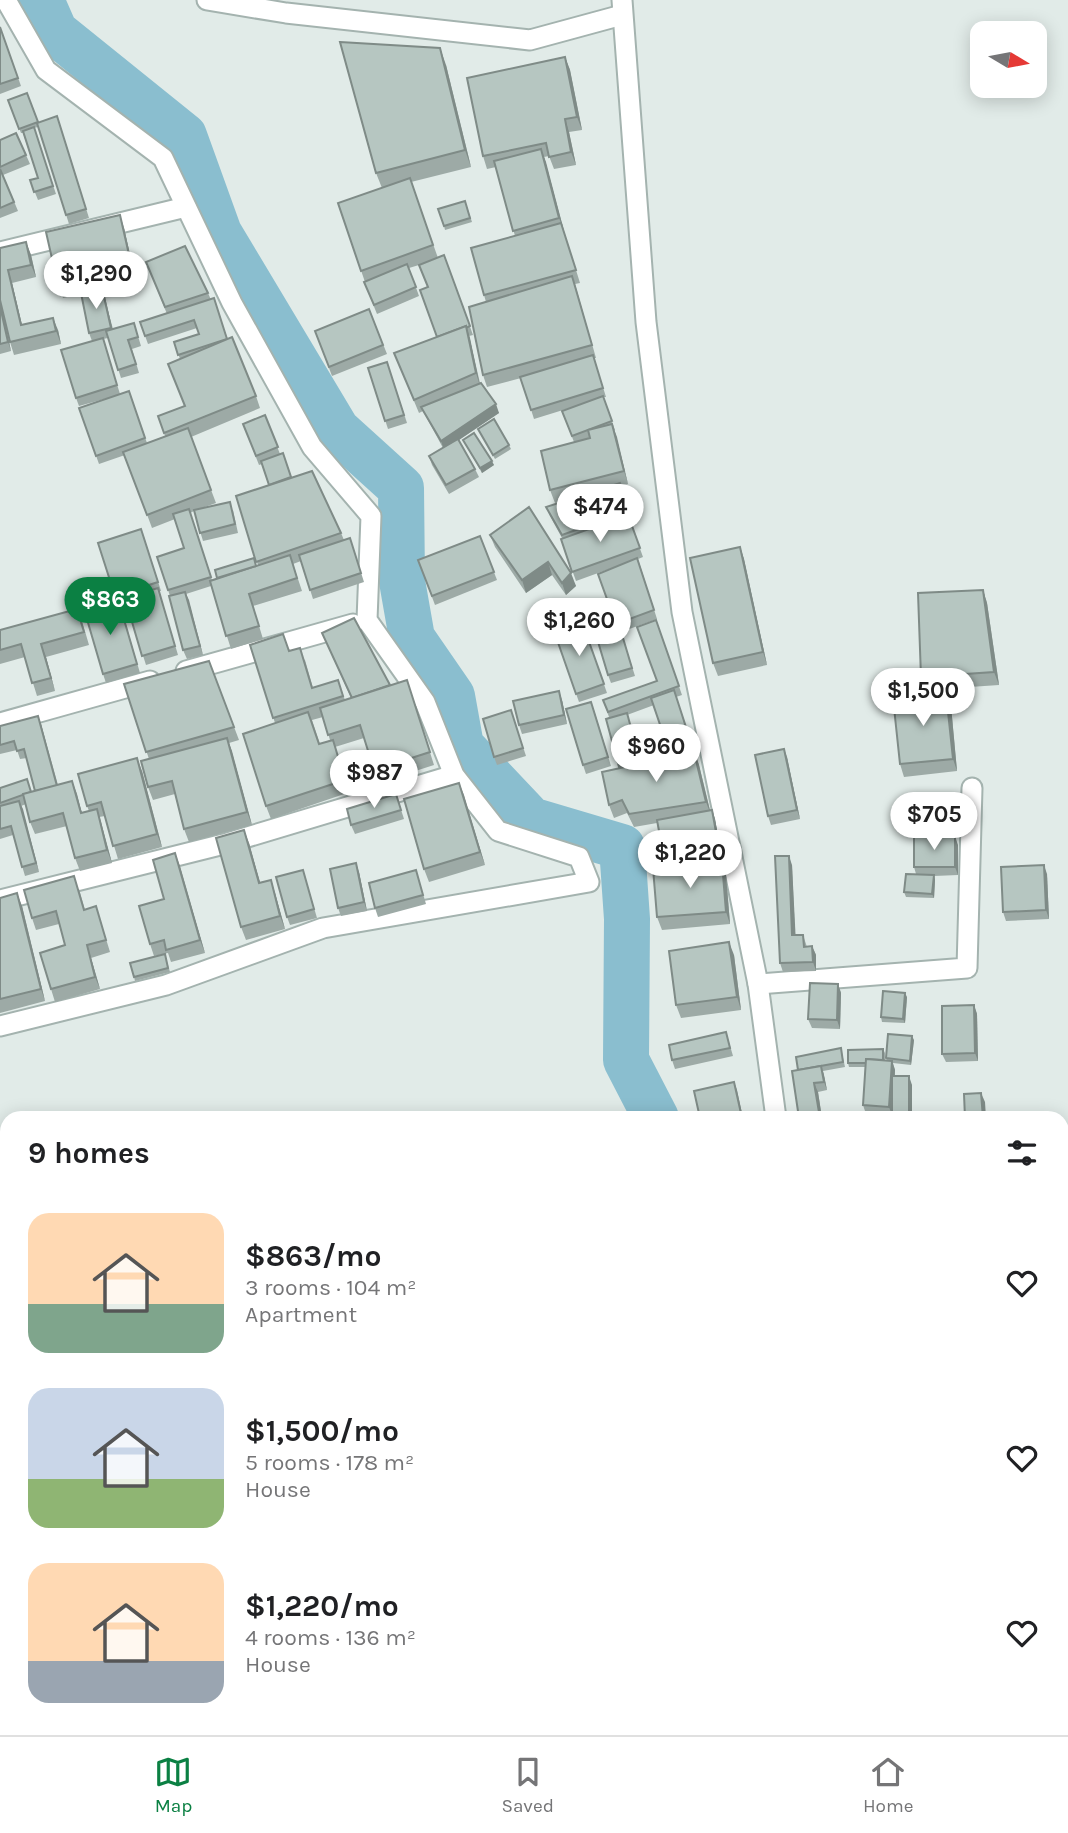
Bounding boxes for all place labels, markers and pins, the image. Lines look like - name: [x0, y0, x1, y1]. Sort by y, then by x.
- pin: $1,290: [39, 252, 153, 311]
- pin: $474: [559, 484, 641, 544]
- pin: $863: [69, 578, 151, 637]
- pin: $1,260: [522, 598, 636, 658]
- pin: $1,500: [866, 668, 980, 728]
- pin: $960: [615, 724, 697, 784]
- pin: $987: [333, 750, 415, 810]
- pin: $705: [893, 792, 975, 852]
- pin: $1,220: [633, 830, 747, 890]

